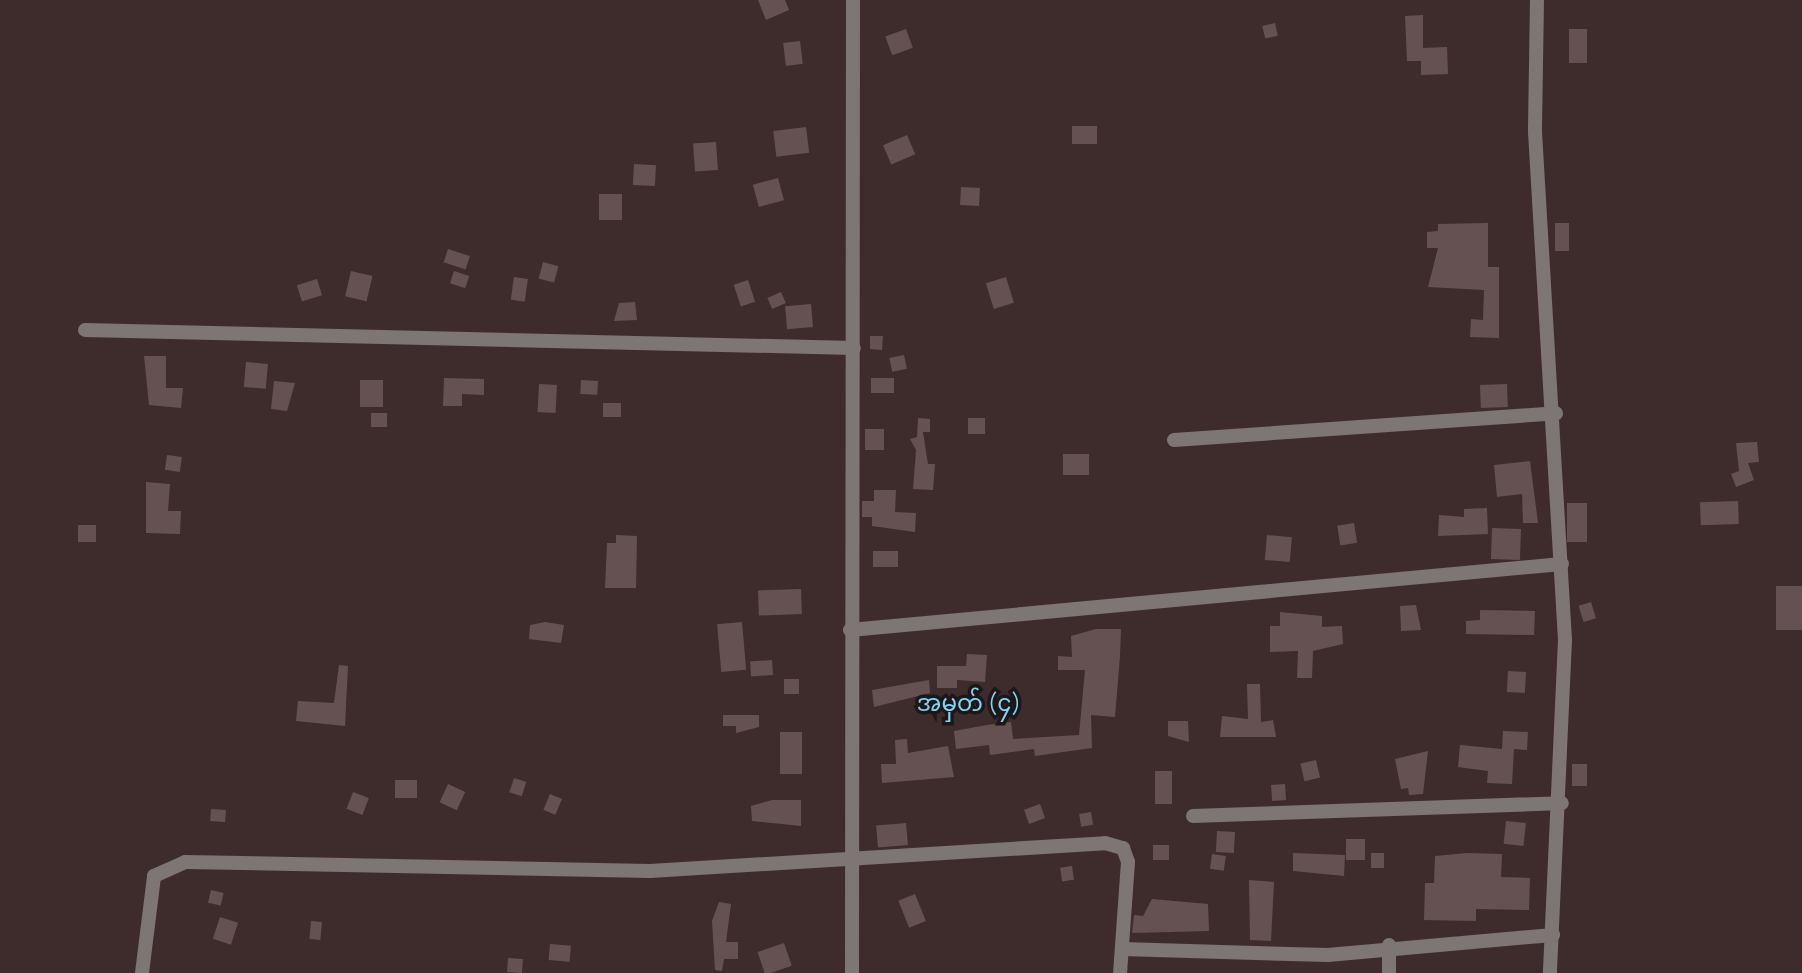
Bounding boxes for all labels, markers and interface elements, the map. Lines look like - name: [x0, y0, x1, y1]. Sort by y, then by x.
- district label: အမှတ် (၄): [917, 688, 1021, 716]

